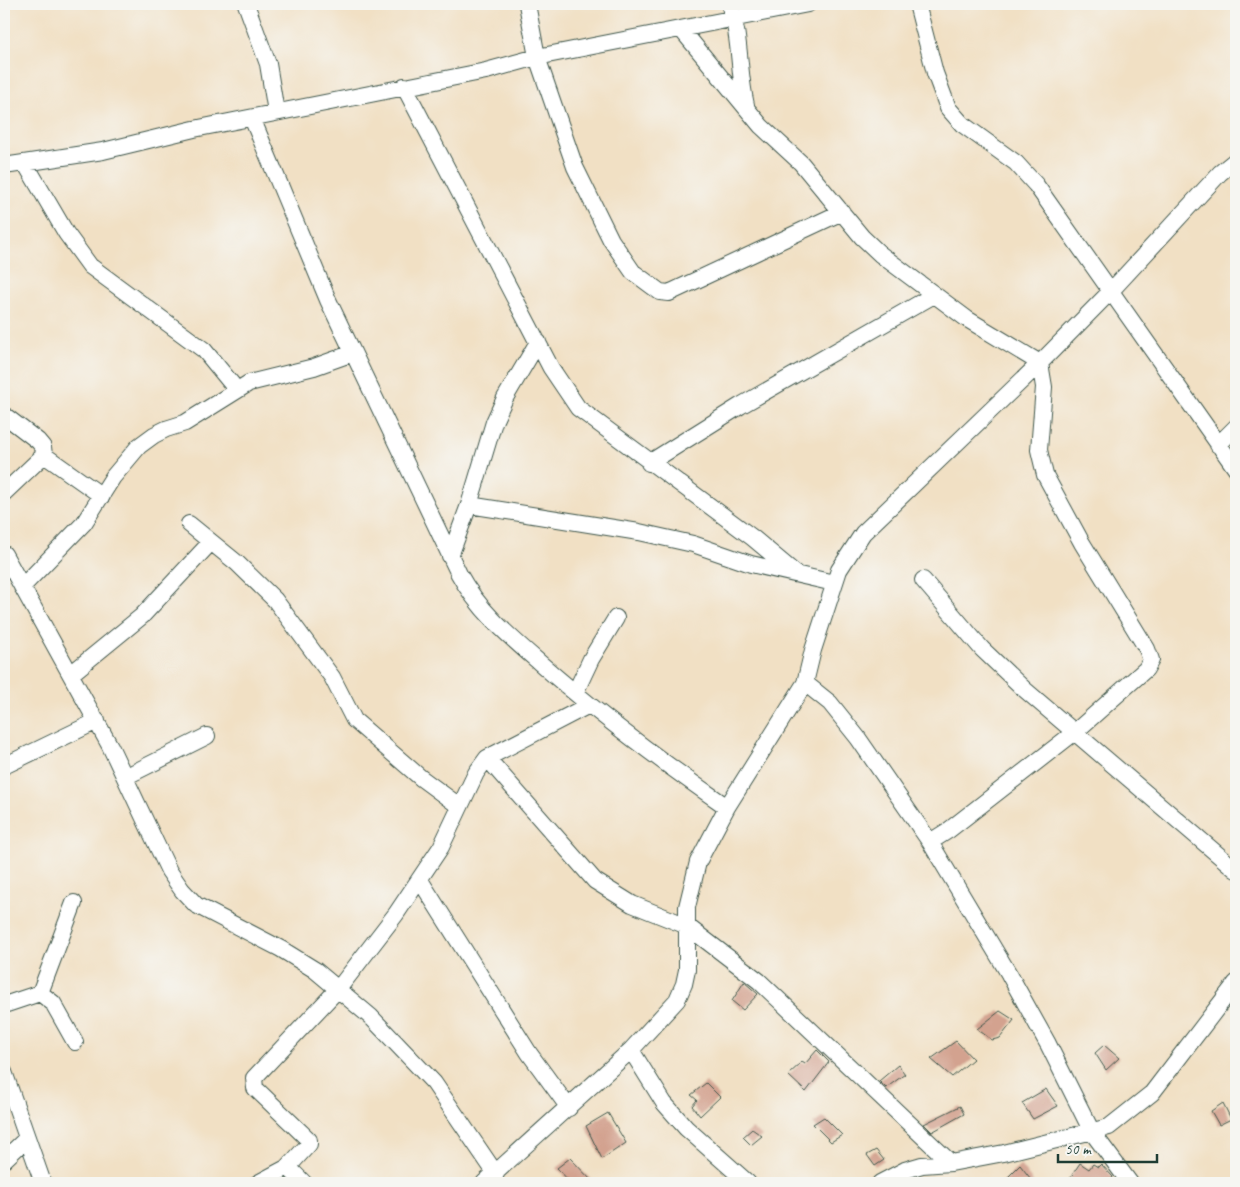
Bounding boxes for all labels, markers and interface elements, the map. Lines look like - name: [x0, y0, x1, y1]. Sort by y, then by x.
- scale bar: [1058, 1132, 1156, 1164]
- text: 50 m: [1065, 1140, 1092, 1159]

